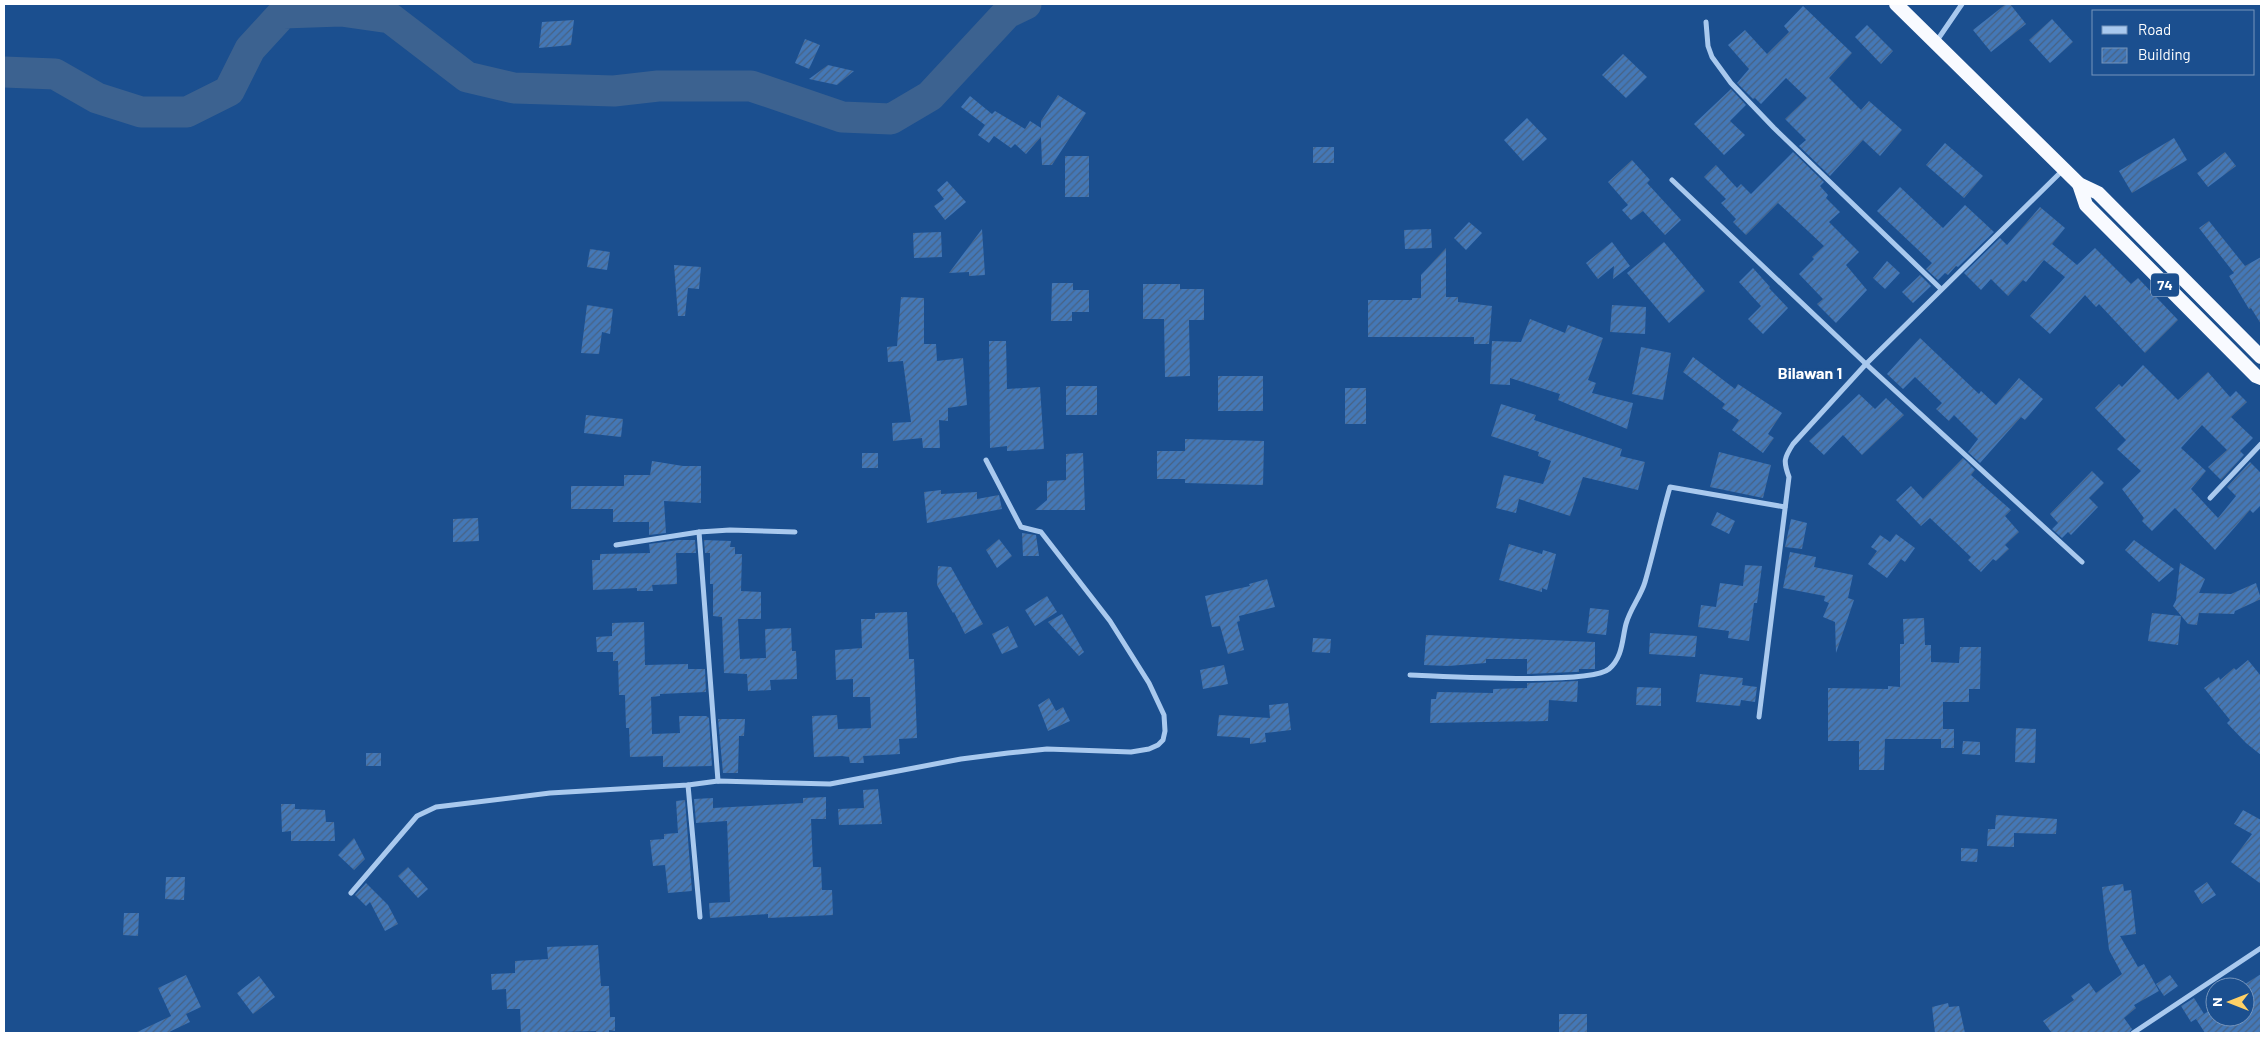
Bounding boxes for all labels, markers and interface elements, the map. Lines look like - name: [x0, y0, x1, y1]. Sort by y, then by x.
- legend: [2092, 10, 2255, 75]
- text: Road: [2138, 20, 2171, 38]
- text: Building: [2138, 45, 2191, 63]
- road number: 74: [2151, 274, 2179, 296]
- district label: Bilawan 1: [1778, 363, 1842, 382]
- north arrow: [2205, 977, 2255, 1027]
- text: N: [2208, 997, 2225, 1007]

